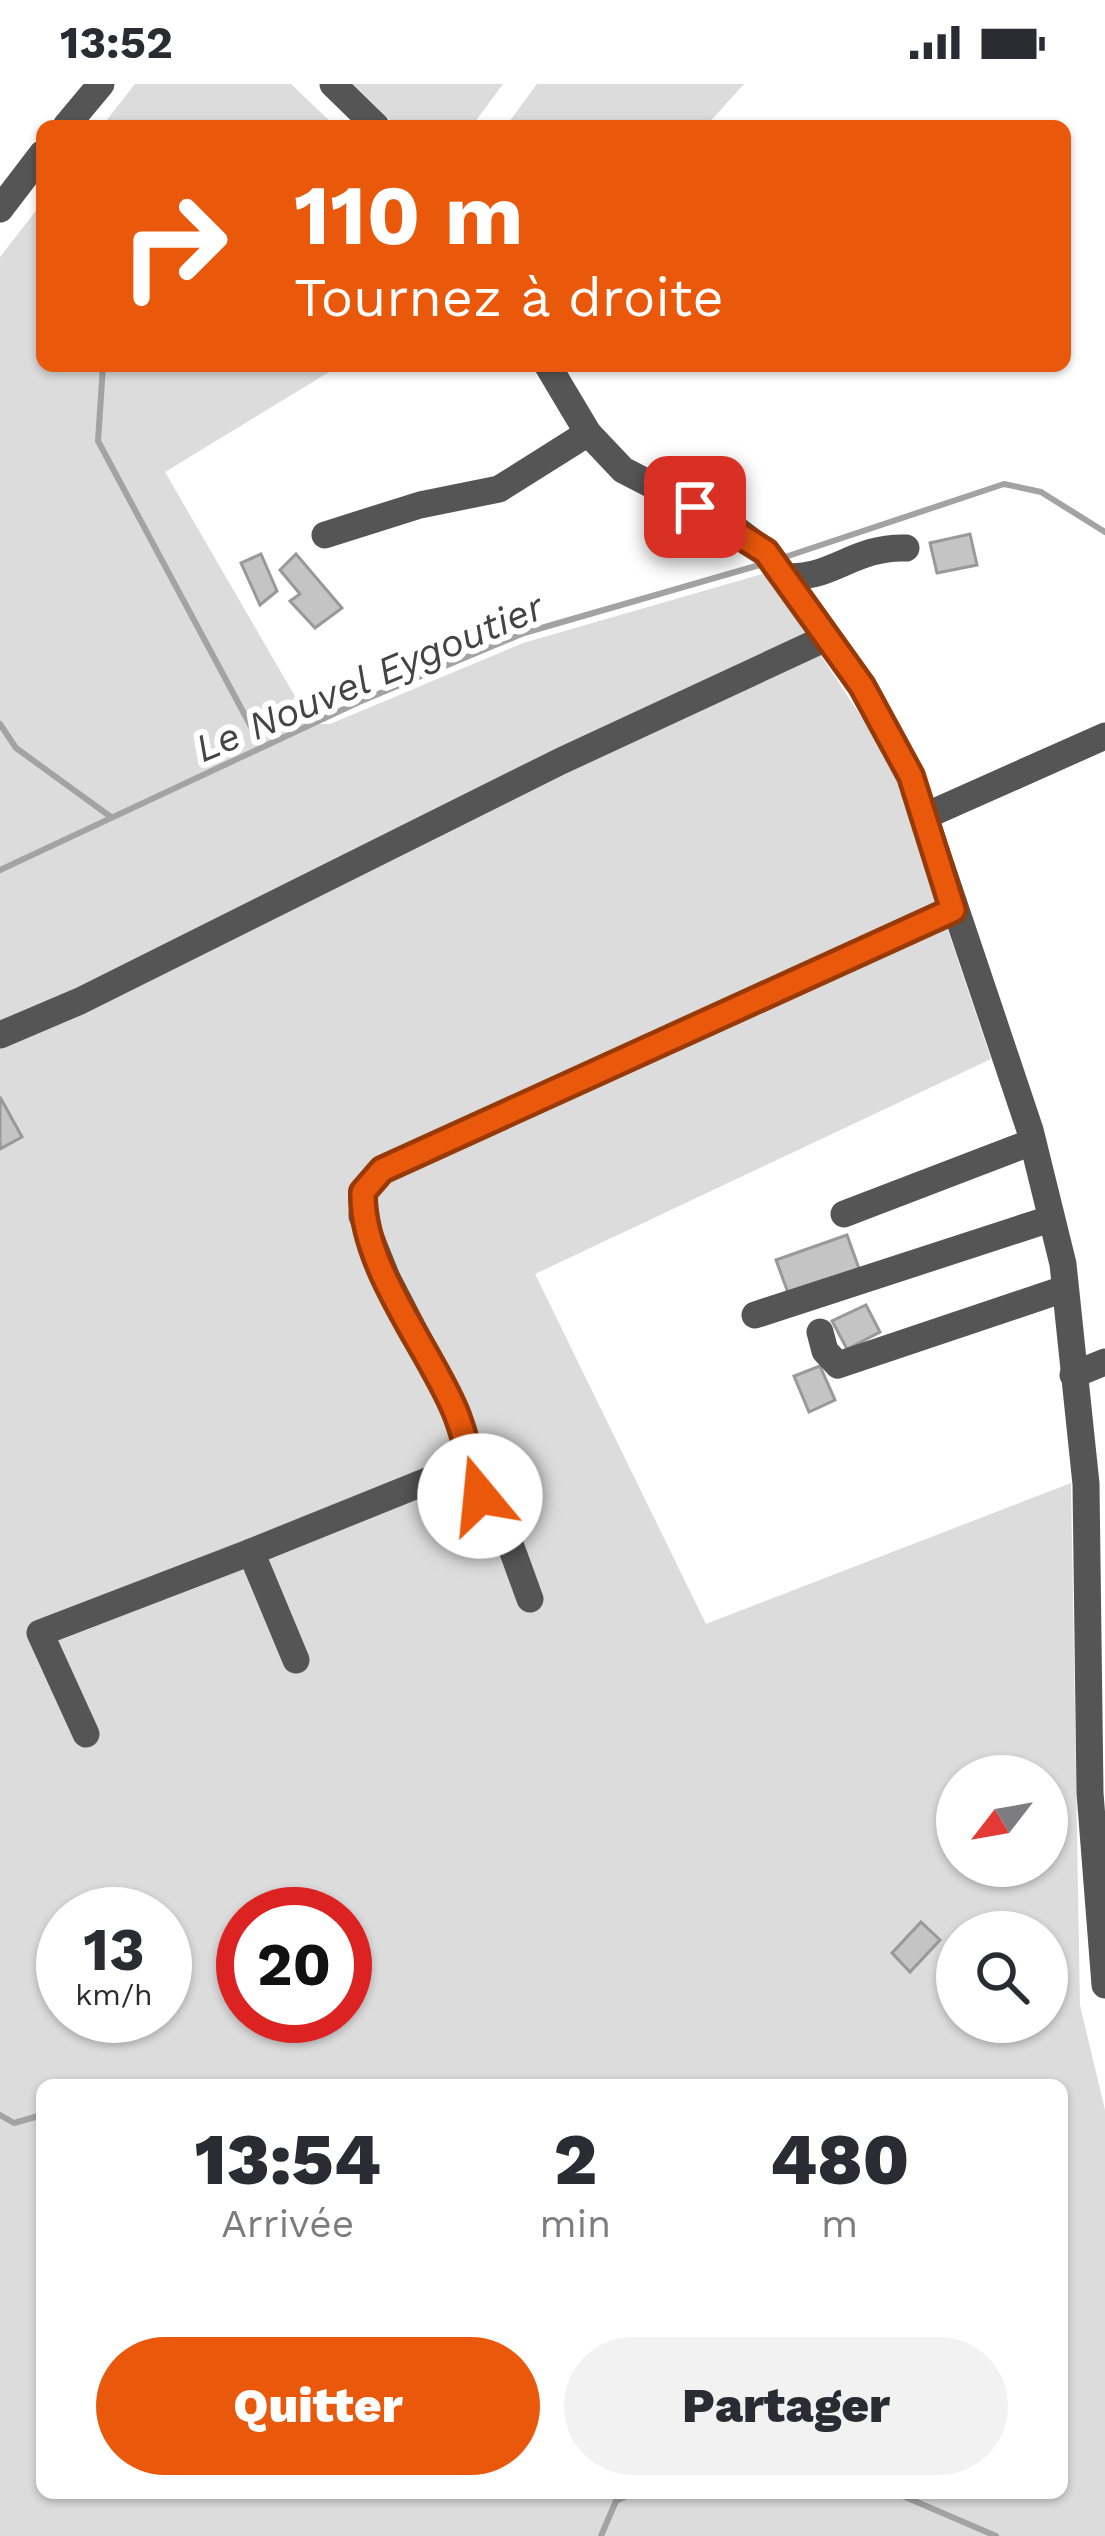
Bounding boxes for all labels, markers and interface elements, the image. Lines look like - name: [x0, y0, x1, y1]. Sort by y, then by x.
- text: 13:52: [60, 16, 173, 69]
- text: 110 m: [294, 166, 524, 264]
- icon: right: [96, 168, 252, 324]
- text: Tournez à droite: [294, 266, 724, 329]
- pin: [644, 456, 746, 558]
- icon: arrive: [662, 474, 728, 540]
- water label: Le Nouvel Eygoutier: [188, 583, 552, 771]
- position arrow: [417, 1433, 543, 1559]
- north arrow: [936, 1755, 1068, 1887]
- map controls: [936, 1755, 1068, 2043]
- speed limit sign: 20: [216, 1887, 372, 2043]
- button: search: [936, 1911, 1068, 2043]
- text: 13: [83, 1914, 145, 1985]
- text: km/h: [75, 1977, 153, 2012]
- text: 13:54: [195, 2117, 381, 2201]
- text: 2: [554, 2117, 597, 2201]
- text: 480: [770, 2117, 909, 2201]
- text: Arrivée: [221, 2201, 354, 2246]
- text: min: [539, 2201, 611, 2246]
- text: m: [821, 2201, 858, 2246]
- button: Quitter: [96, 2337, 540, 2475]
- button: Partager: [564, 2337, 1008, 2475]

